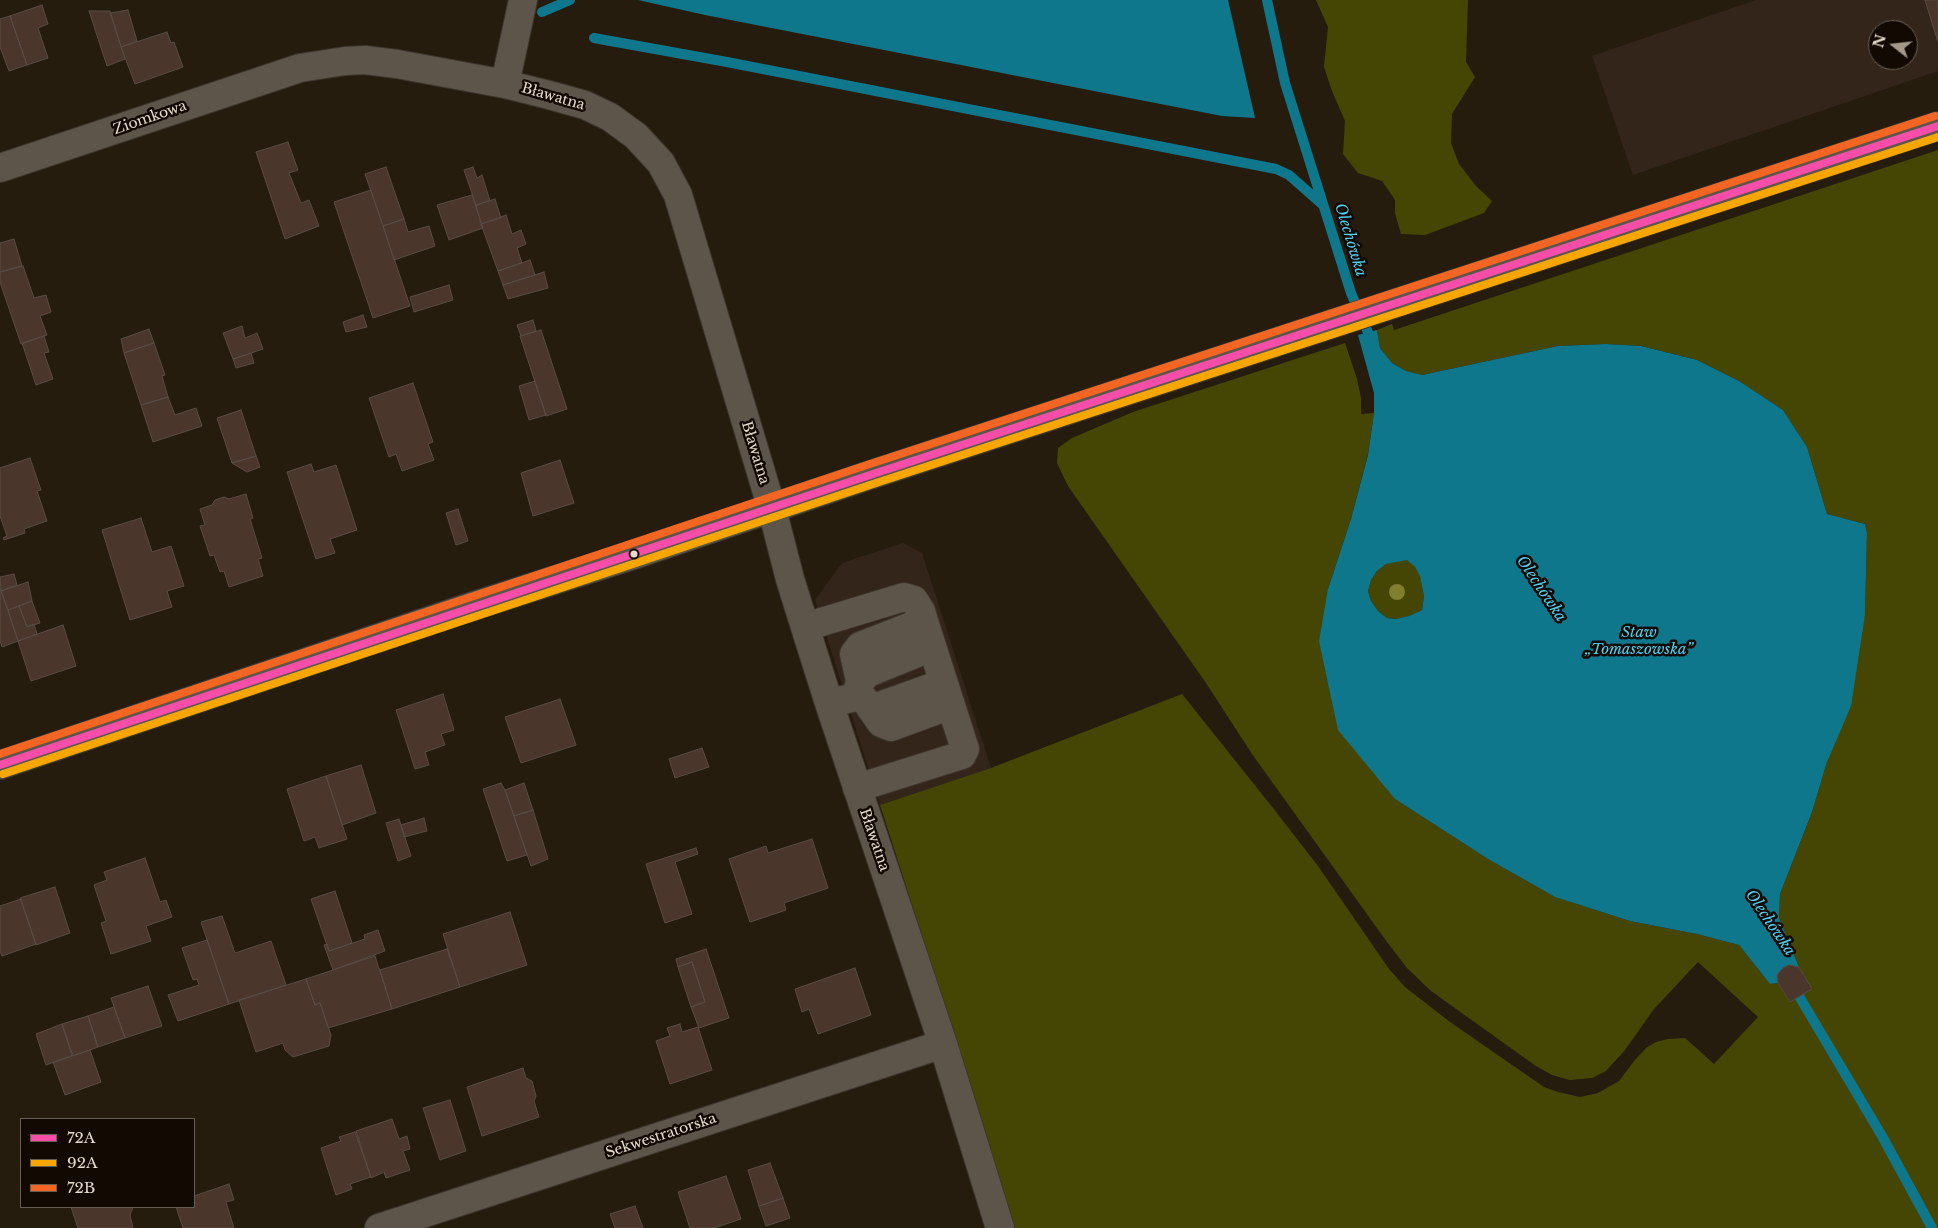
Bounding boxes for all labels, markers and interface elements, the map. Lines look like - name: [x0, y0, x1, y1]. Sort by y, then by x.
- north arrow: [1868, 20, 1918, 70]
- text: N: [1869, 32, 1890, 50]
- street label: Bławatna: [519, 80, 587, 114]
- street label: Ziomkowa: [111, 98, 189, 138]
- water label: Olechówka: [1330, 201, 1370, 279]
- street label: Bławatna: [737, 419, 773, 487]
- unlabelled marker: [629, 549, 639, 559]
- water label: Olechówka: [1512, 553, 1570, 625]
- water label: Staw „Tomaszowska”: [1585, 624, 1693, 659]
- street label: Bławatna: [855, 807, 893, 873]
- water label: Olechówka: [1741, 887, 1799, 959]
- street label: Sekwestratorska: [604, 1110, 718, 1162]
- legend: [20, 1118, 195, 1208]
- text: 72A: [67, 1128, 95, 1147]
- text: 92A: [67, 1153, 97, 1172]
- text: 72B: [67, 1178, 95, 1197]

